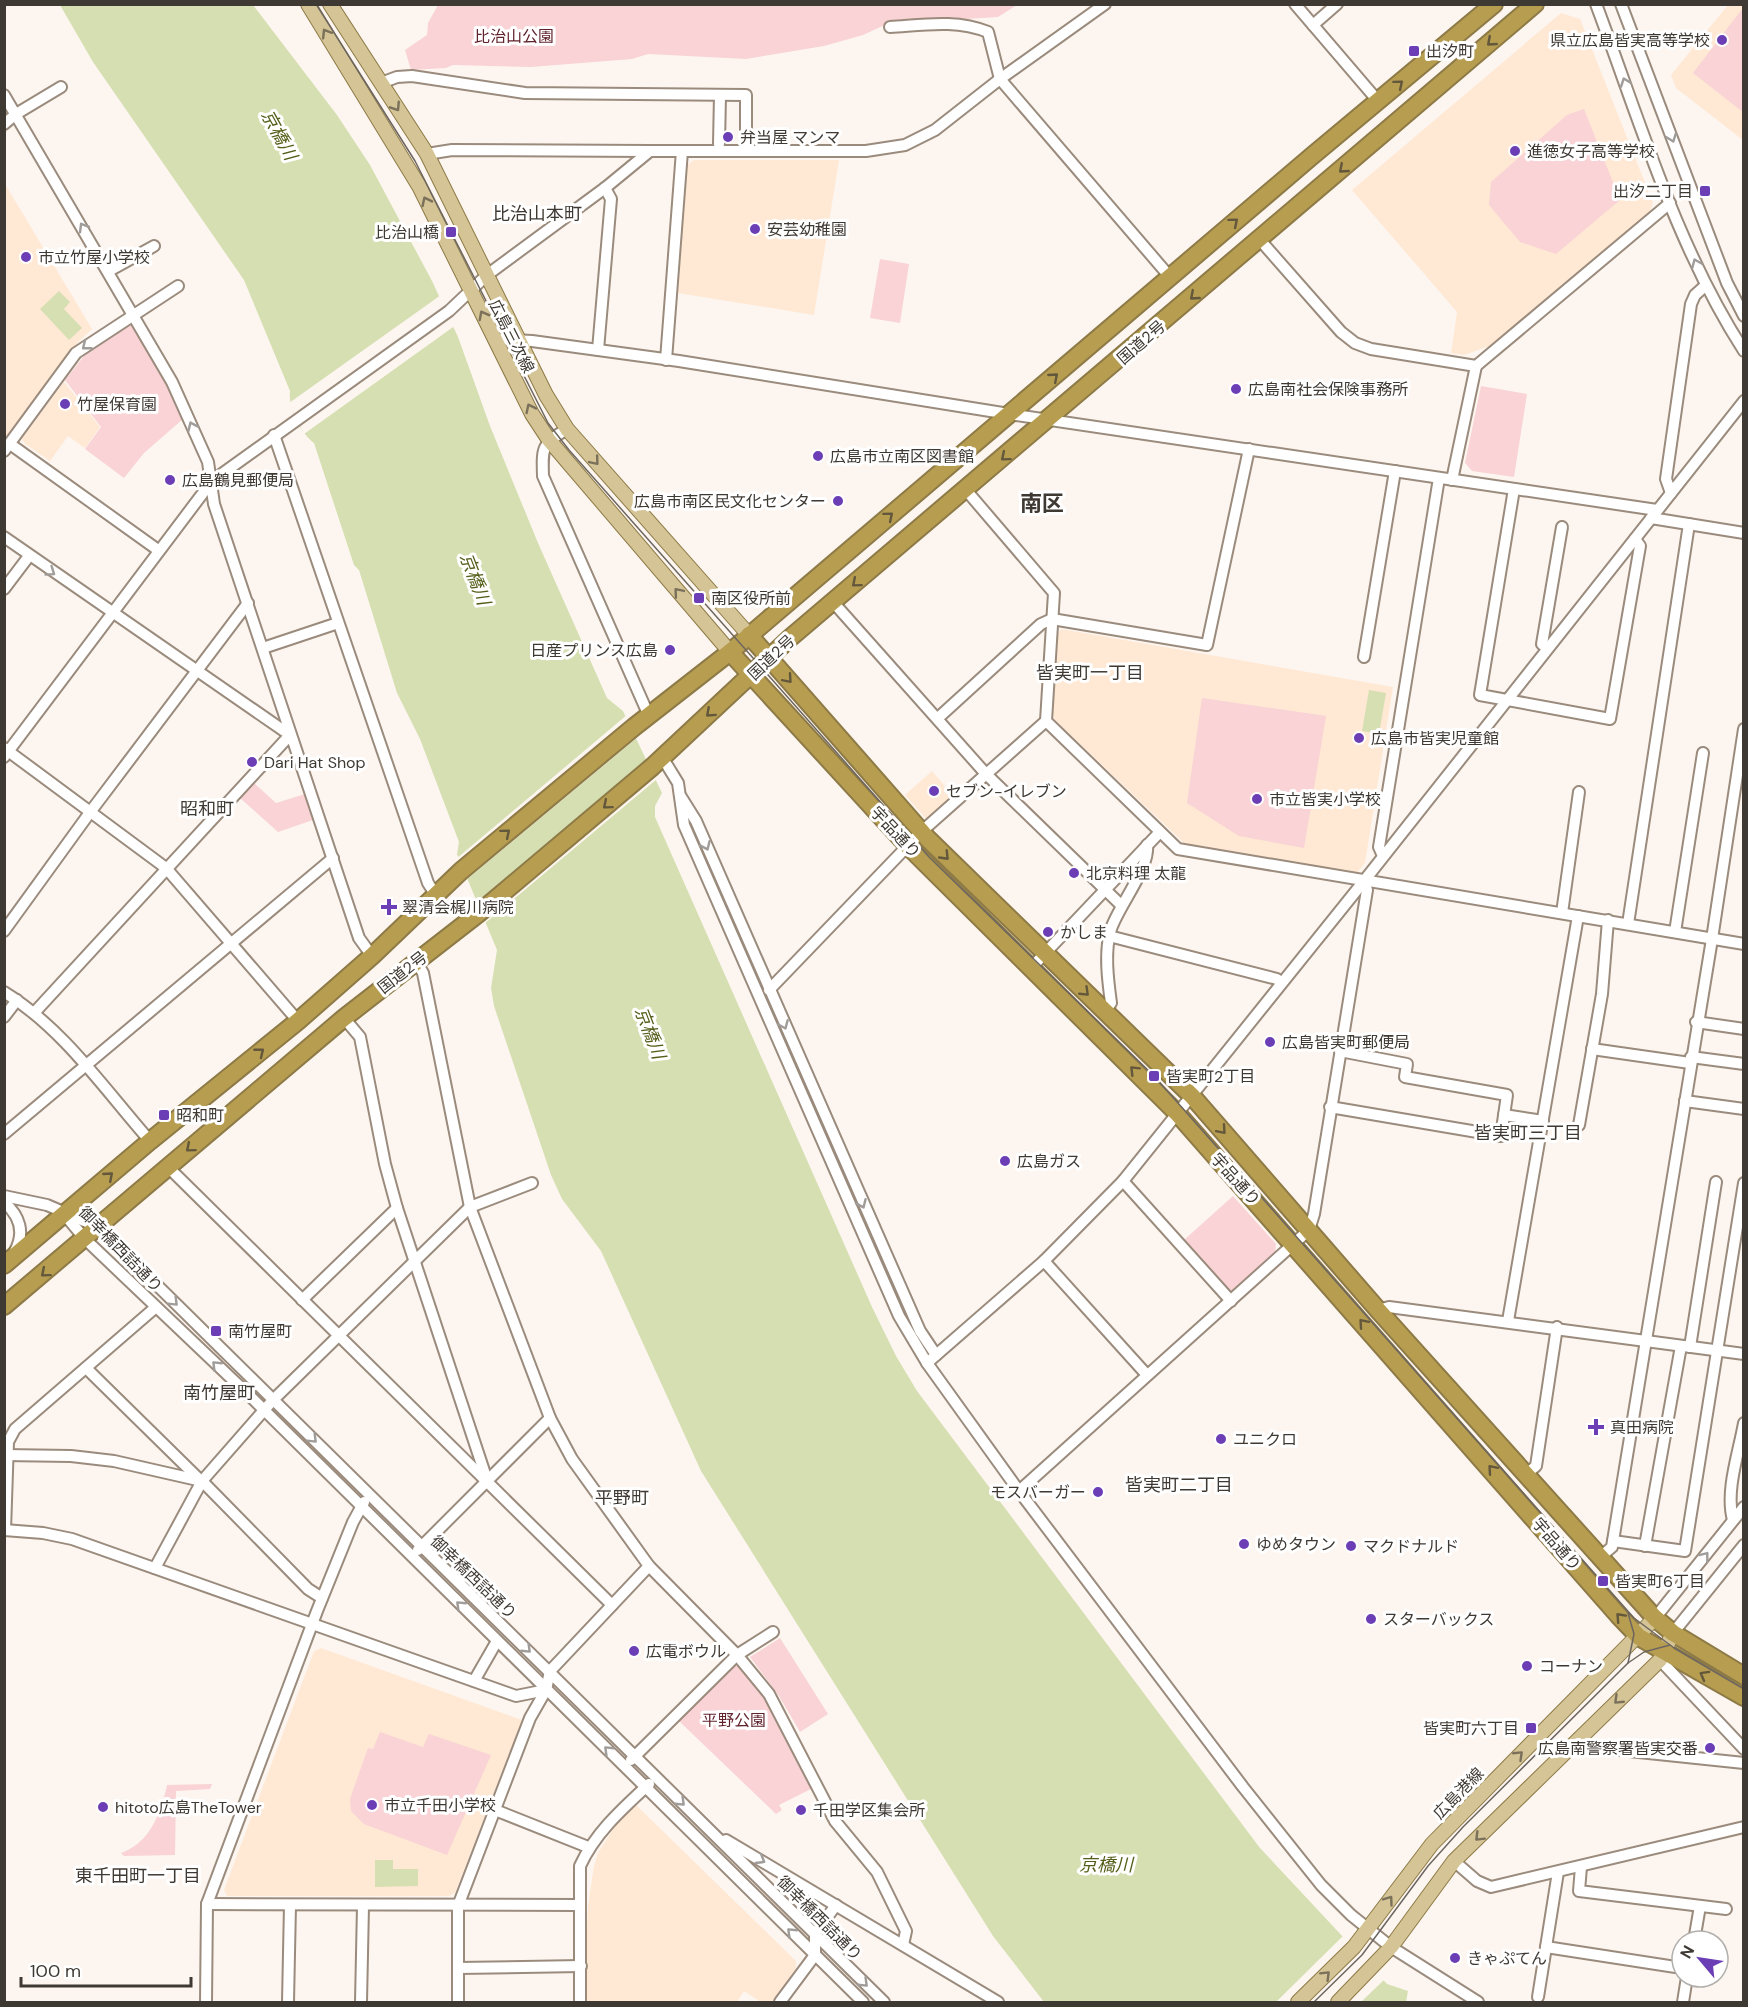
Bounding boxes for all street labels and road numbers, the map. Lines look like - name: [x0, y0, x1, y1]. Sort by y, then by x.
- street label: 広島三次線: [484, 296, 539, 377]
- street label: 国道2号: [1113, 316, 1170, 369]
- street label: 国道2号: [743, 630, 799, 685]
- street label: 宇品通り: [866, 802, 925, 863]
- street label: 国道2号: [373, 947, 431, 998]
- street label: 宇品通り: [1206, 1149, 1265, 1210]
- street label: 御幸橋西詰通り: [74, 1202, 167, 1297]
- street label: 宇品通り: [1528, 1513, 1586, 1575]
- street label: 御幸橋西詰通り: [426, 1531, 521, 1624]
- street label: 広島港線: [1429, 1763, 1488, 1824]
- street label: 御幸橋西詰通り: [773, 1871, 867, 1965]

